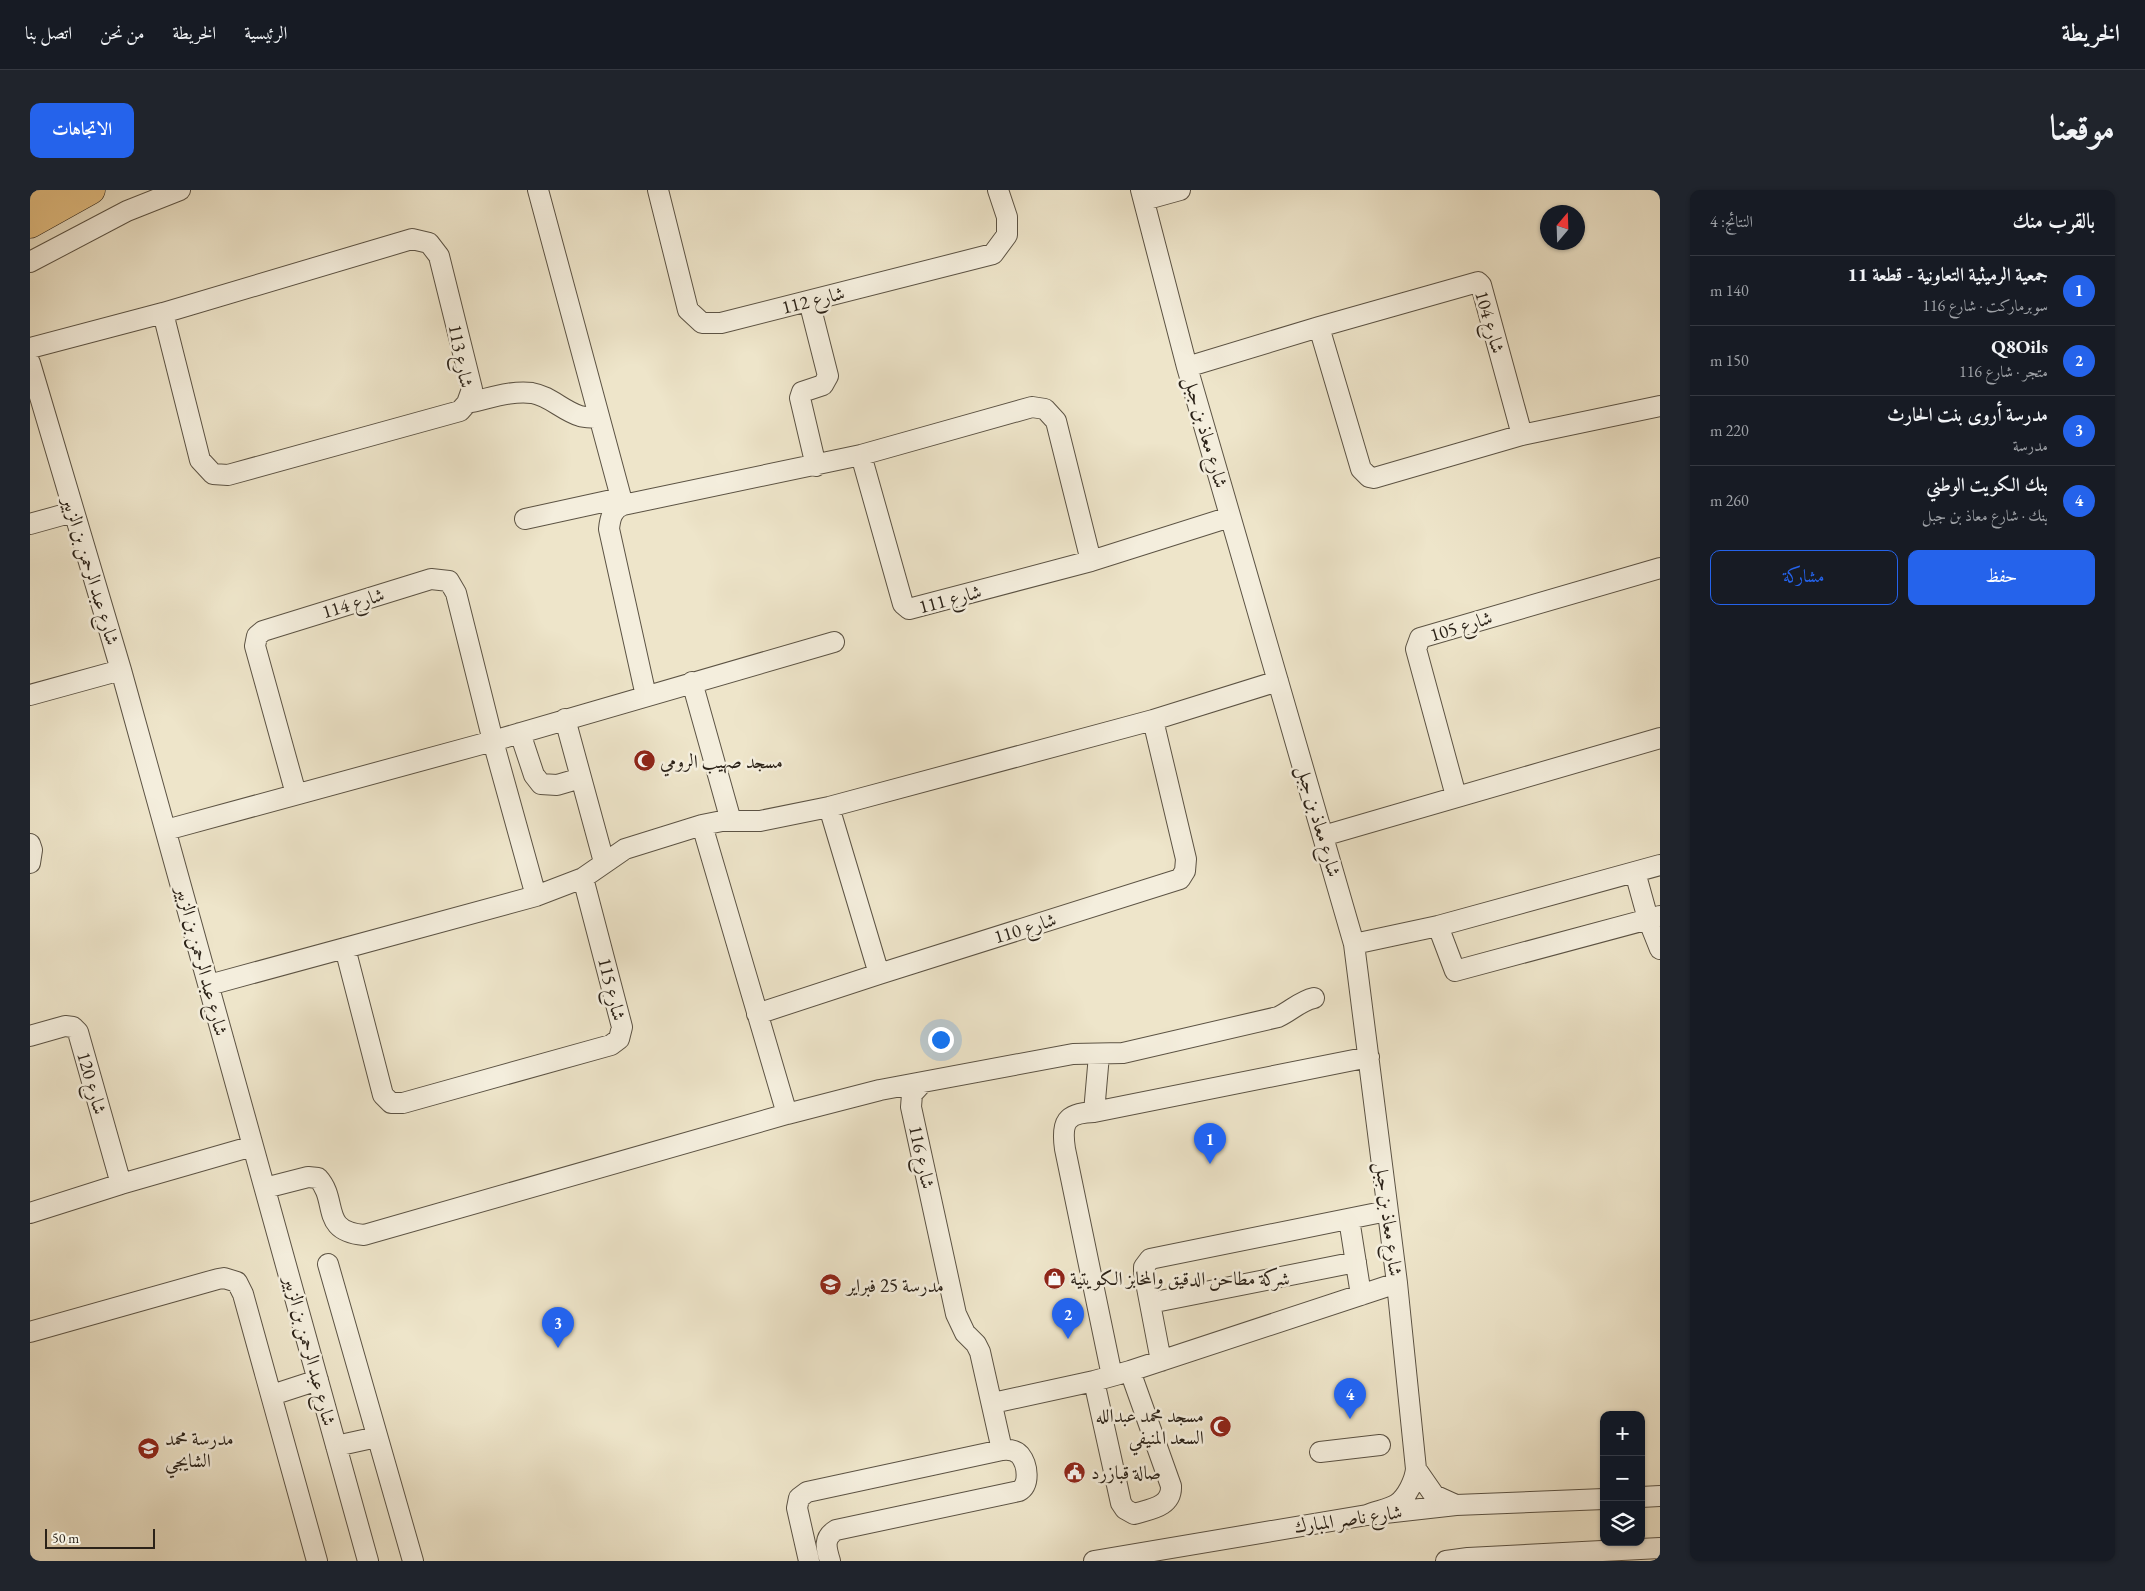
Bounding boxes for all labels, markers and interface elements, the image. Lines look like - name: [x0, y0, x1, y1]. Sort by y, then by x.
- text: الخريطة: [2062, 17, 2120, 48]
- text: اتصل بنا: [25, 21, 72, 44]
- text: من نحن: [100, 21, 144, 44]
- text: الخريطة: [172, 21, 216, 44]
- text: الرئيسية: [244, 21, 287, 44]
- button: الاتجاهات: [30, 103, 134, 158]
- text: موقعنا: [2050, 104, 2115, 149]
- north arrow: [1540, 205, 1585, 250]
- text: بالقرب منك: [2012, 207, 2095, 234]
- text: النتائج: 4: [1710, 211, 1753, 232]
- text: جمعية الرميثية التعاونية - قطعة 11: [1848, 262, 2048, 287]
- street label: شارع 112: [779, 280, 848, 323]
- text: 140 m: [1710, 280, 1749, 301]
- text: 1: [2075, 280, 2083, 301]
- street label: شارع 104: [1466, 288, 1511, 357]
- text: سوبرماركت · شارع 116: [1922, 295, 2048, 316]
- street label: شارع 113: [440, 322, 479, 390]
- text: Q8Oils: [1991, 334, 2048, 359]
- text: 150 m: [1710, 350, 1749, 371]
- text: 2: [2075, 350, 2083, 371]
- text: متجر · شارع 116: [1959, 361, 2048, 382]
- street label: شارع معاذ بن جبل: [1175, 373, 1234, 492]
- text: مدرسة أروى بنت الحارث: [1887, 402, 2048, 427]
- text: 220 m: [1710, 420, 1749, 441]
- text: 3: [2075, 420, 2083, 441]
- text: مدرسة: [2013, 435, 2048, 456]
- text: بنك الكويت الوطني: [1926, 472, 2048, 497]
- text: 260 m: [1710, 490, 1749, 511]
- text: 4: [2075, 490, 2083, 511]
- street label: شارع عبد الرحمن بن الزبير: [53, 492, 125, 649]
- text: بنك · شارع معاذ بن جبل: [1922, 505, 2048, 526]
- button: مشاركة: [1710, 550, 1898, 605]
- button: حفظ: [1908, 550, 2095, 605]
- street label: شارع 111: [916, 579, 985, 622]
- street label: شارع 114: [319, 582, 388, 627]
- street label: شارع 105: [1427, 605, 1496, 650]
- mosque icon: مسجد صهيب الرومي: [632, 749, 656, 773]
- place label: مسجد صهيب الرومي: [660, 749, 783, 777]
- street label: شارع معاذ بن جبل: [1288, 762, 1347, 881]
- street label: شارع عبد الرحمن بن الزبير: [167, 882, 234, 1039]
- street label: شارع 110: [991, 907, 1060, 952]
- street label: شارع 115: [589, 955, 632, 1024]
- your location: [928, 1027, 954, 1053]
- street label: شارع 120: [68, 1049, 113, 1118]
- street label: شارع 116: [900, 1123, 941, 1192]
- pin: 1: [1194, 1123, 1226, 1164]
- street label: شارع معاذ بن جبل: [1367, 1160, 1408, 1278]
- shop icon: شركة مطاحن الدقيق والمخابز الكويتية: [1042, 1266, 1066, 1290]
- place label: شركة مطاحن الدقيق والمخابز الكويتية: [1070, 1266, 1290, 1292]
- street label: شارع عبد الرحمن بن الزبير: [275, 1272, 342, 1429]
- school or university icon: مدرسة 25 فبراير: [819, 1273, 843, 1297]
- place label: مدرسة 25 فبراير: [845, 1273, 944, 1298]
- pin: 2: [1052, 1298, 1084, 1339]
- pin: 3: [542, 1307, 574, 1348]
- pin: 4: [1334, 1378, 1366, 1419]
- place label: مسجد محمد عبدالله السعد المنيفي: [1096, 1403, 1204, 1456]
- map controls: [1600, 1411, 1645, 1546]
- button: +: [1600, 1411, 1645, 1456]
- mosque icon: مسجد محمد عبدالله السعد المنيفي: [1208, 1414, 1232, 1438]
- place label: مدرسة محمد الشايجي: [165, 1426, 234, 1479]
- school or university icon: مدرسة محمد الشايجي: [137, 1437, 161, 1461]
- button: −: [1600, 1456, 1645, 1501]
- public building icon: صالة قبازرد: [1063, 1460, 1087, 1484]
- place label: صالة قبازرد: [1091, 1460, 1161, 1485]
- street label: شارع ناصر المبارك: [1292, 1499, 1404, 1542]
- button: layers: [1600, 1501, 1645, 1546]
- scale bar: [45, 1526, 155, 1549]
- text: 50 m: [52, 1529, 79, 1547]

